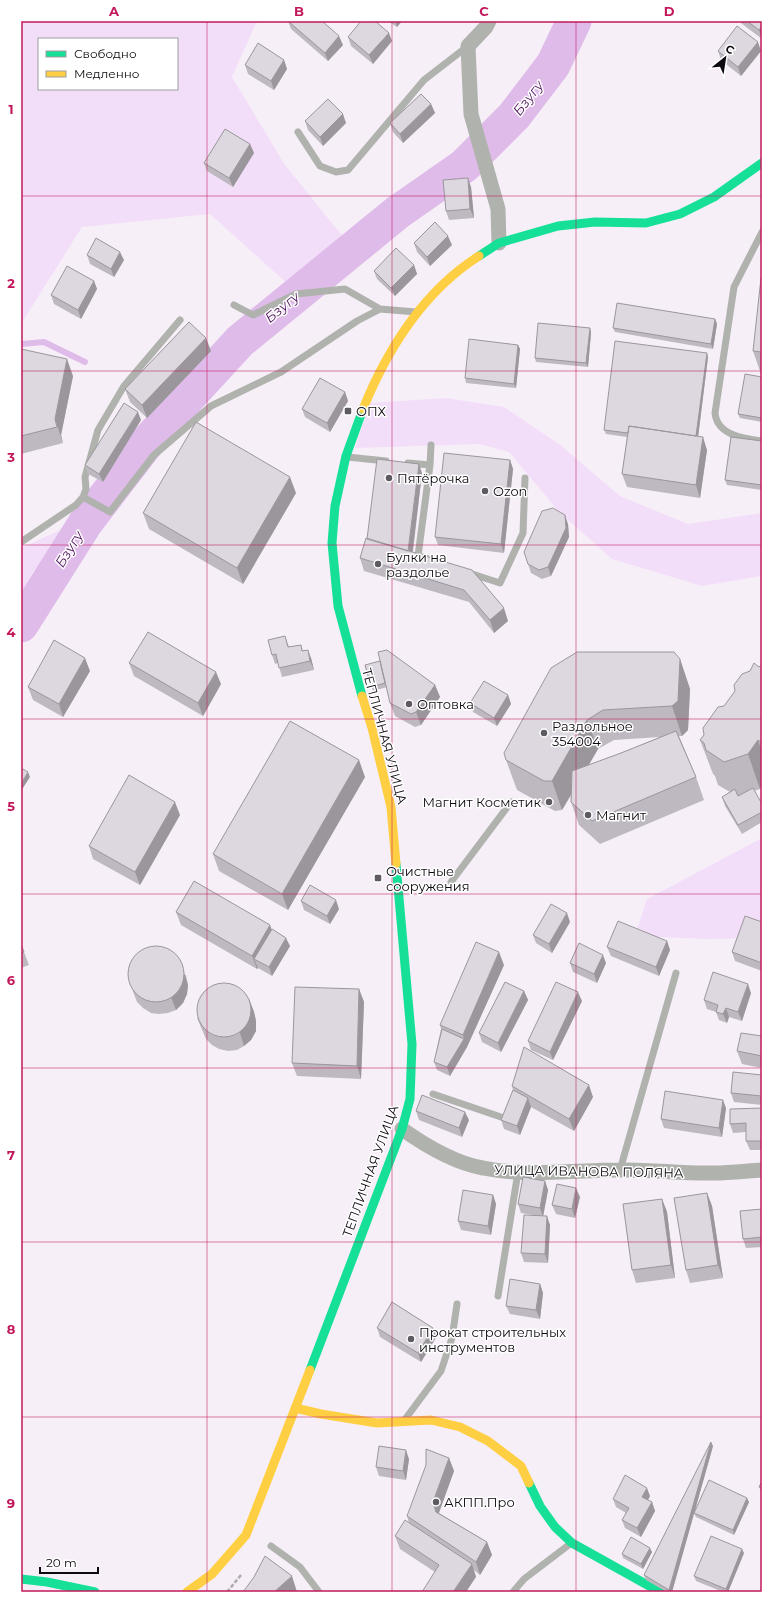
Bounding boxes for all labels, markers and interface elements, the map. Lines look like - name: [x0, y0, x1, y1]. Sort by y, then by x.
- text: A: [108, 3, 120, 19]
- text: B: [294, 3, 304, 19]
- text: C: [479, 3, 489, 19]
- text: D: [664, 3, 675, 19]
- legend: [38, 38, 178, 90]
- north arrow: [705, 38, 745, 78]
- text: С: [723, 41, 737, 57]
- text: Свободно: [74, 46, 137, 61]
- text: Медленно: [74, 66, 140, 81]
- water label: Бзугу: [509, 76, 548, 119]
- text: 1: [8, 101, 14, 117]
- text: 2: [7, 275, 15, 291]
- water label: Бзугу: [261, 287, 304, 327]
- place label: ОПХ: [356, 403, 387, 419]
- marker: ОПХ: [343, 406, 353, 416]
- text: 3: [6, 449, 15, 465]
- place label: Пятёрочка: [397, 470, 469, 486]
- marker: Пятёрочка: [384, 473, 394, 483]
- place label: Ozon: [493, 483, 527, 499]
- marker: Ozon: [480, 486, 490, 496]
- water label: Бзугу: [51, 526, 88, 571]
- place label: Булки на раздолье: [386, 549, 450, 580]
- marker: Булки на раздолье: [373, 559, 383, 569]
- text: 4: [7, 624, 16, 640]
- street label: ТЕПЛИЧНАЯ УЛИЦА: [359, 666, 411, 806]
- place label: Оптовка: [417, 696, 474, 712]
- marker: Оптовка: [404, 699, 414, 709]
- place label: Раздольное 354004: [552, 718, 633, 749]
- marker: Раздольное 354004: [539, 728, 549, 738]
- place label: Магнит Косметик: [422, 794, 541, 810]
- marker: Магнит Косметик: [544, 797, 554, 807]
- text: 5: [7, 798, 15, 814]
- place label: Магнит: [596, 807, 647, 823]
- marker: Магнит: [583, 810, 593, 820]
- place label: Очистные сооружения: [386, 863, 470, 894]
- marker: Очистные сооружения: [373, 873, 383, 883]
- text: 6: [7, 972, 16, 988]
- street label: ТЕПЛИЧНАЯ УЛИЦА: [339, 1102, 402, 1239]
- text: 7: [7, 1147, 15, 1163]
- street label: УЛИЦА ИВАНОВА ПОЛЯНА: [494, 1161, 684, 1181]
- text: 8: [7, 1321, 16, 1337]
- place label: Прокат строительных инструментов: [419, 1324, 566, 1355]
- marker: Прокат строительных инструментов: [406, 1334, 416, 1344]
- place label: АКПП.Про: [444, 1494, 515, 1510]
- text: 9: [7, 1495, 15, 1511]
- marker: АКПП.Про: [431, 1497, 441, 1507]
- scale bar: [40, 1549, 98, 1575]
- text: 20 m: [46, 1555, 77, 1570]

